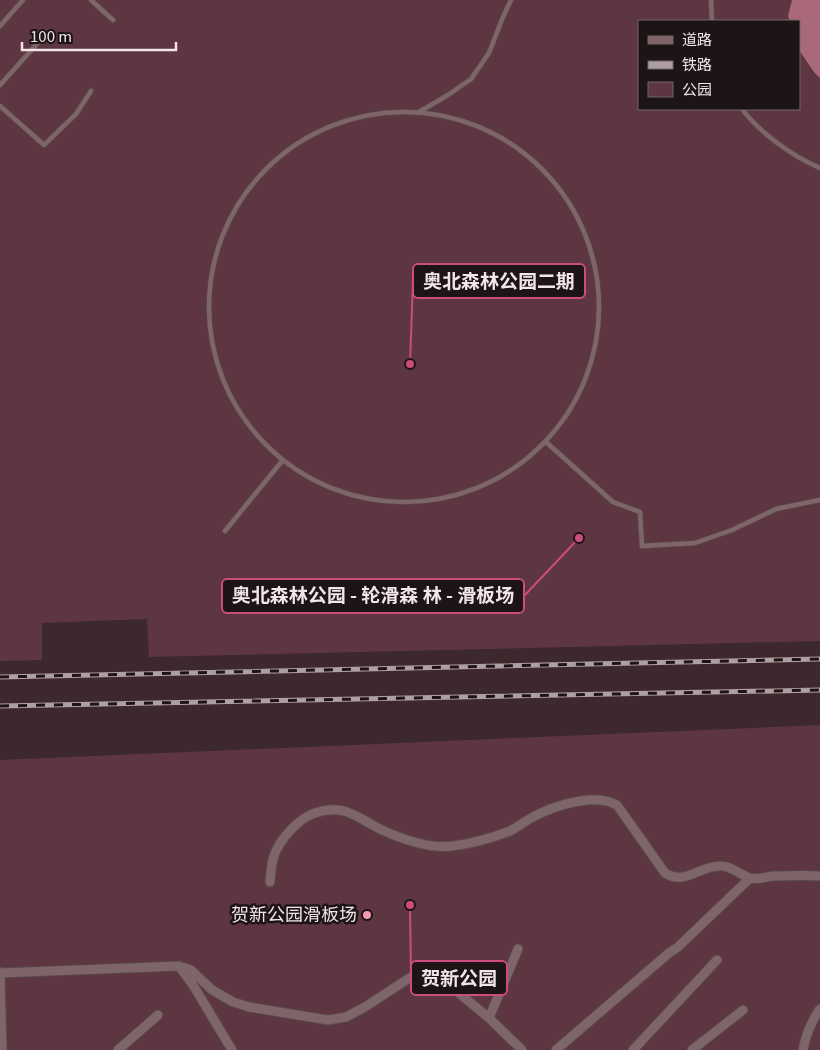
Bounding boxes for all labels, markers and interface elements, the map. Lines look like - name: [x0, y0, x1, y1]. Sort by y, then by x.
- scale bar: [22, 20, 176, 52]
- legend: [638, 20, 800, 110]
- text: 100 m: [30, 25, 72, 46]
- text: 道路: [682, 28, 712, 49]
- text: 铁路: [682, 53, 712, 74]
- text: 公园: [682, 78, 712, 99]
- callout: 奥北森林公园二期: [413, 264, 585, 298]
- text: 奥北森林公园二期: [423, 266, 575, 293]
- callout: 奥北森林公园 - 轮滑森 林 - 滑板场: [222, 579, 524, 613]
- text: 奥北森林公园 - 轮滑森 林 - 滑板场: [232, 580, 514, 607]
- place label: 贺新公园滑板场: [231, 900, 357, 926]
- marker: 贺新公园滑板场: [361, 909, 373, 921]
- callout: 贺新公园: [411, 961, 507, 995]
- text: 贺新公园: [421, 963, 497, 990]

